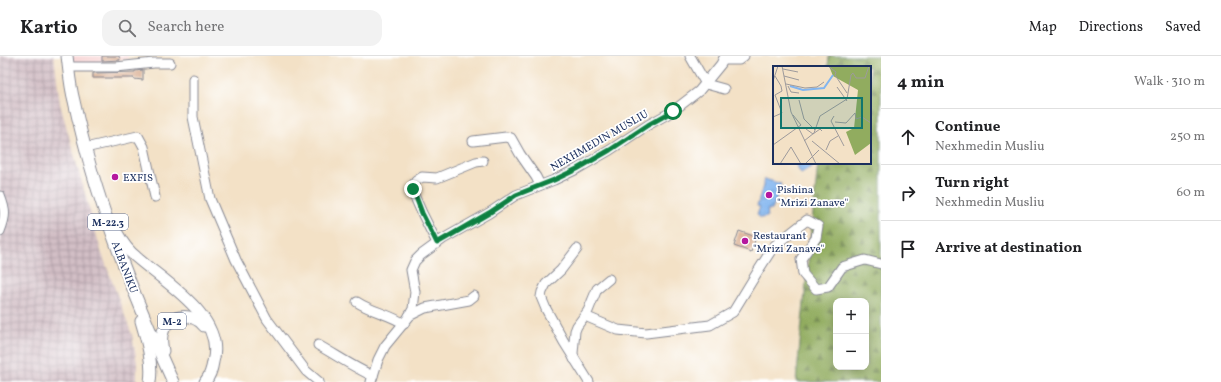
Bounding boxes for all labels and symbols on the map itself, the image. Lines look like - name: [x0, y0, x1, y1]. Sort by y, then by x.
- inset map: [773, 66, 871, 164]
- route start: [664, 102, 682, 120]
- street label: NEXHMEDIN MUSLIU: [548, 107, 651, 175]
- place label: EXFIS: [123, 171, 153, 186]
- marker: EXFIS: [110, 172, 120, 182]
- route end: [404, 180, 422, 198]
- place label: Pishina "Mrizi Zanave": [777, 183, 849, 211]
- marker: Pishina "Mrizi Zanave": [764, 190, 774, 200]
- road number: M-22.3: [88, 214, 128, 230]
- place label: Restaurant "Mrizi Zanave": [753, 229, 825, 257]
- marker: Restaurant "Mrizi Zanave": [740, 236, 750, 246]
- street label: ALBANIKU: [107, 239, 140, 296]
- road number: M-2: [158, 313, 186, 329]

